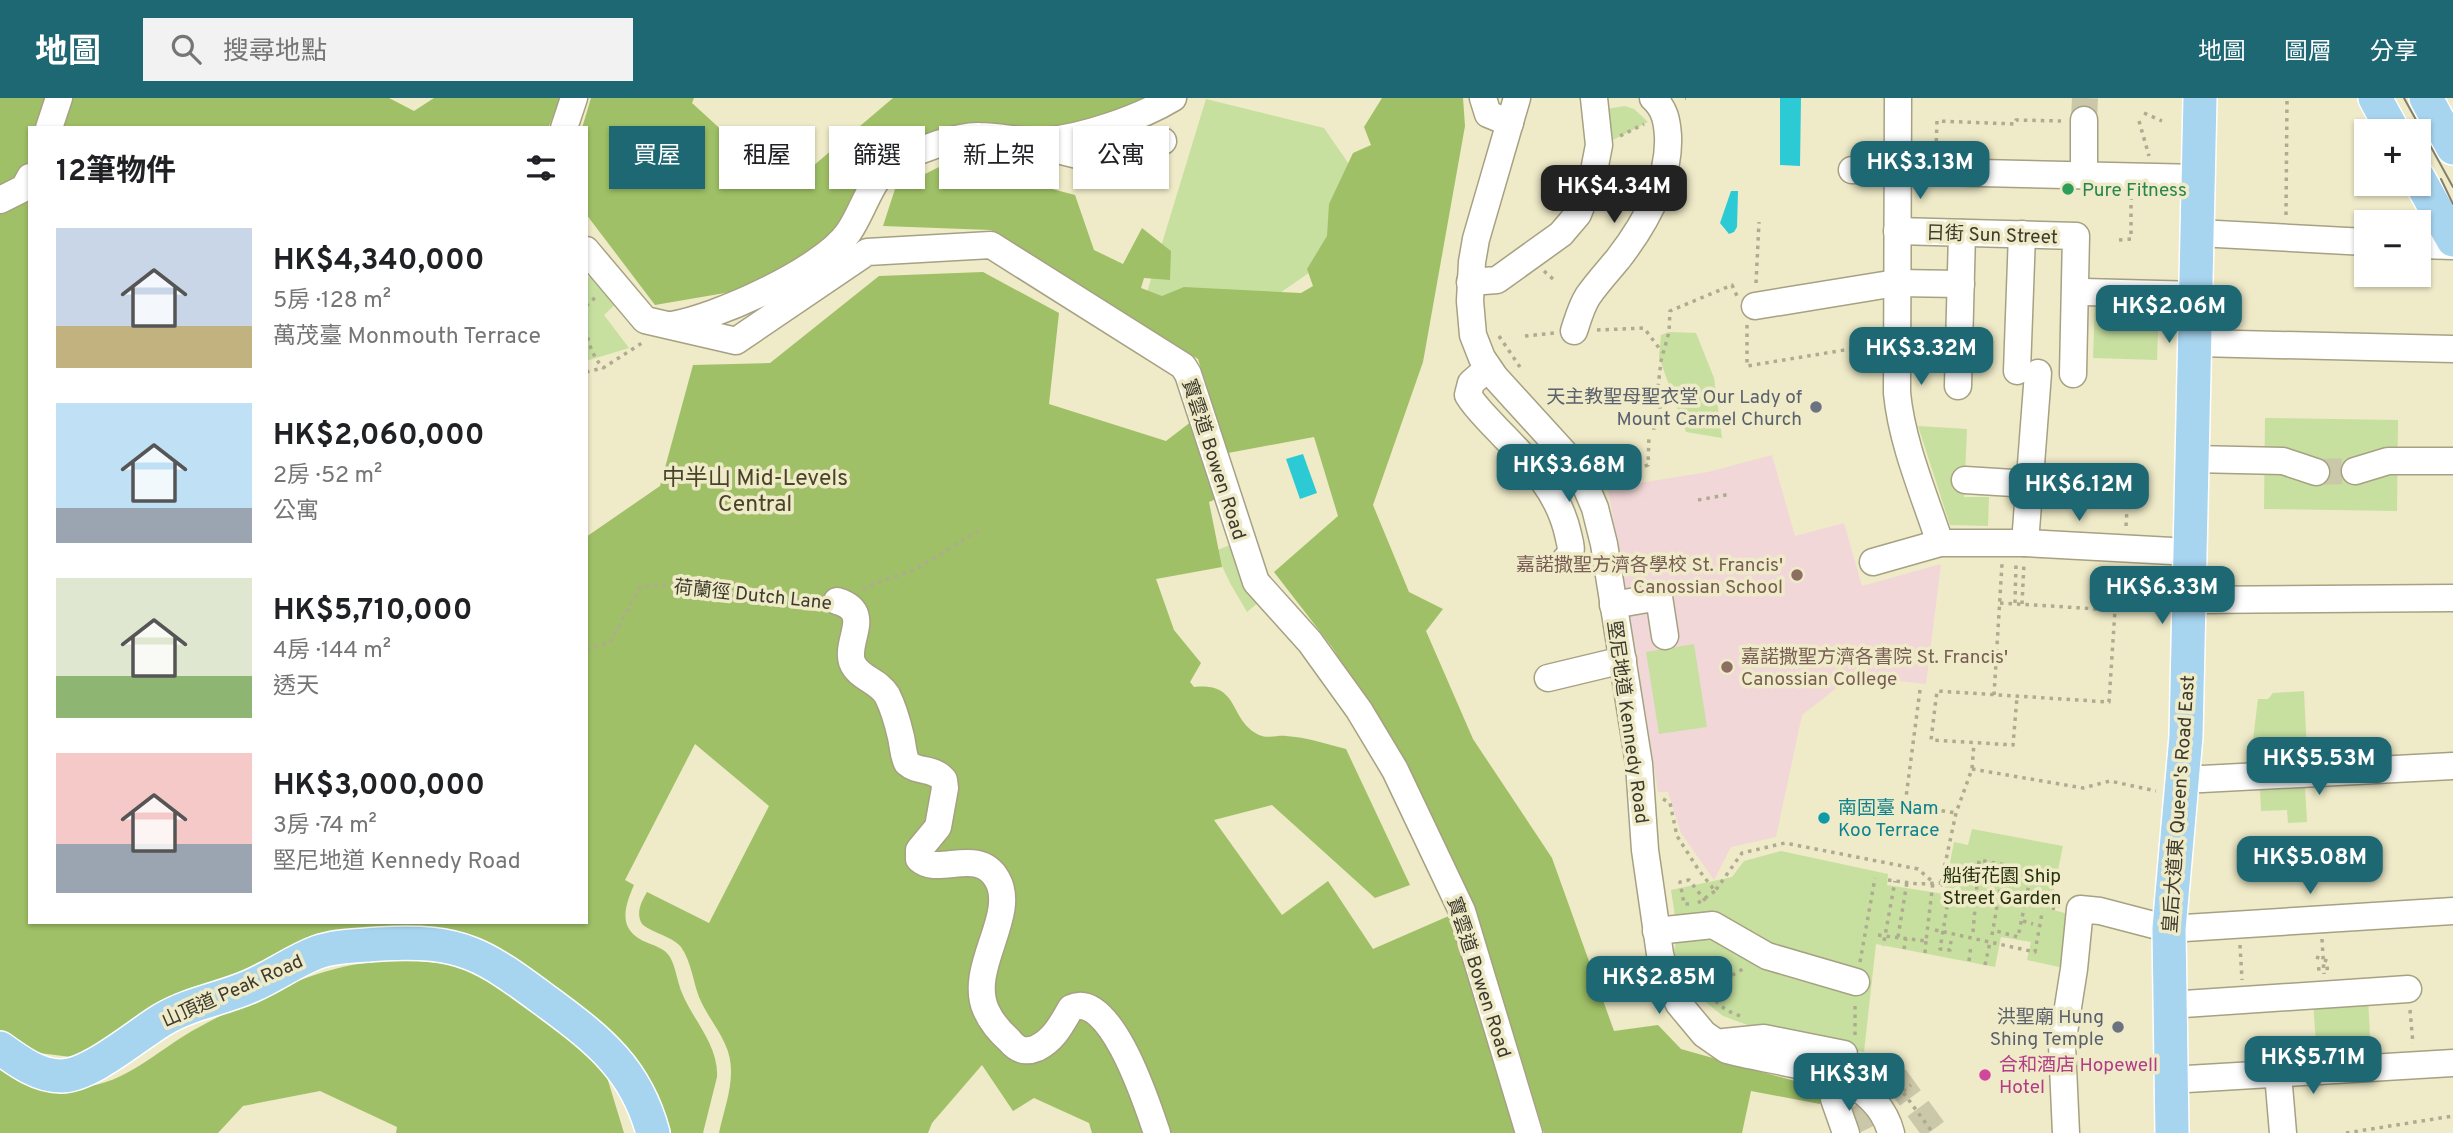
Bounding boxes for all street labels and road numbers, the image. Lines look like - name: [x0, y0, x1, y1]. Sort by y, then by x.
- street label: 日街 Sun Street: [1925, 222, 2058, 250]
- street label: 寶雲道 Bowen Road: [1176, 376, 1250, 543]
- street label: 荷蘭徑 Dutch Lane: [673, 576, 833, 616]
- street label: 堅尼地道 Kennedy Road: [1601, 619, 1653, 825]
- street label: 皇后大道東 Queen's Road East: [2159, 674, 2201, 934]
- street label: 寶雲道 Bowen Road: [1441, 894, 1515, 1061]
- street label: 山頂道 Peak Road: [158, 950, 307, 1034]

